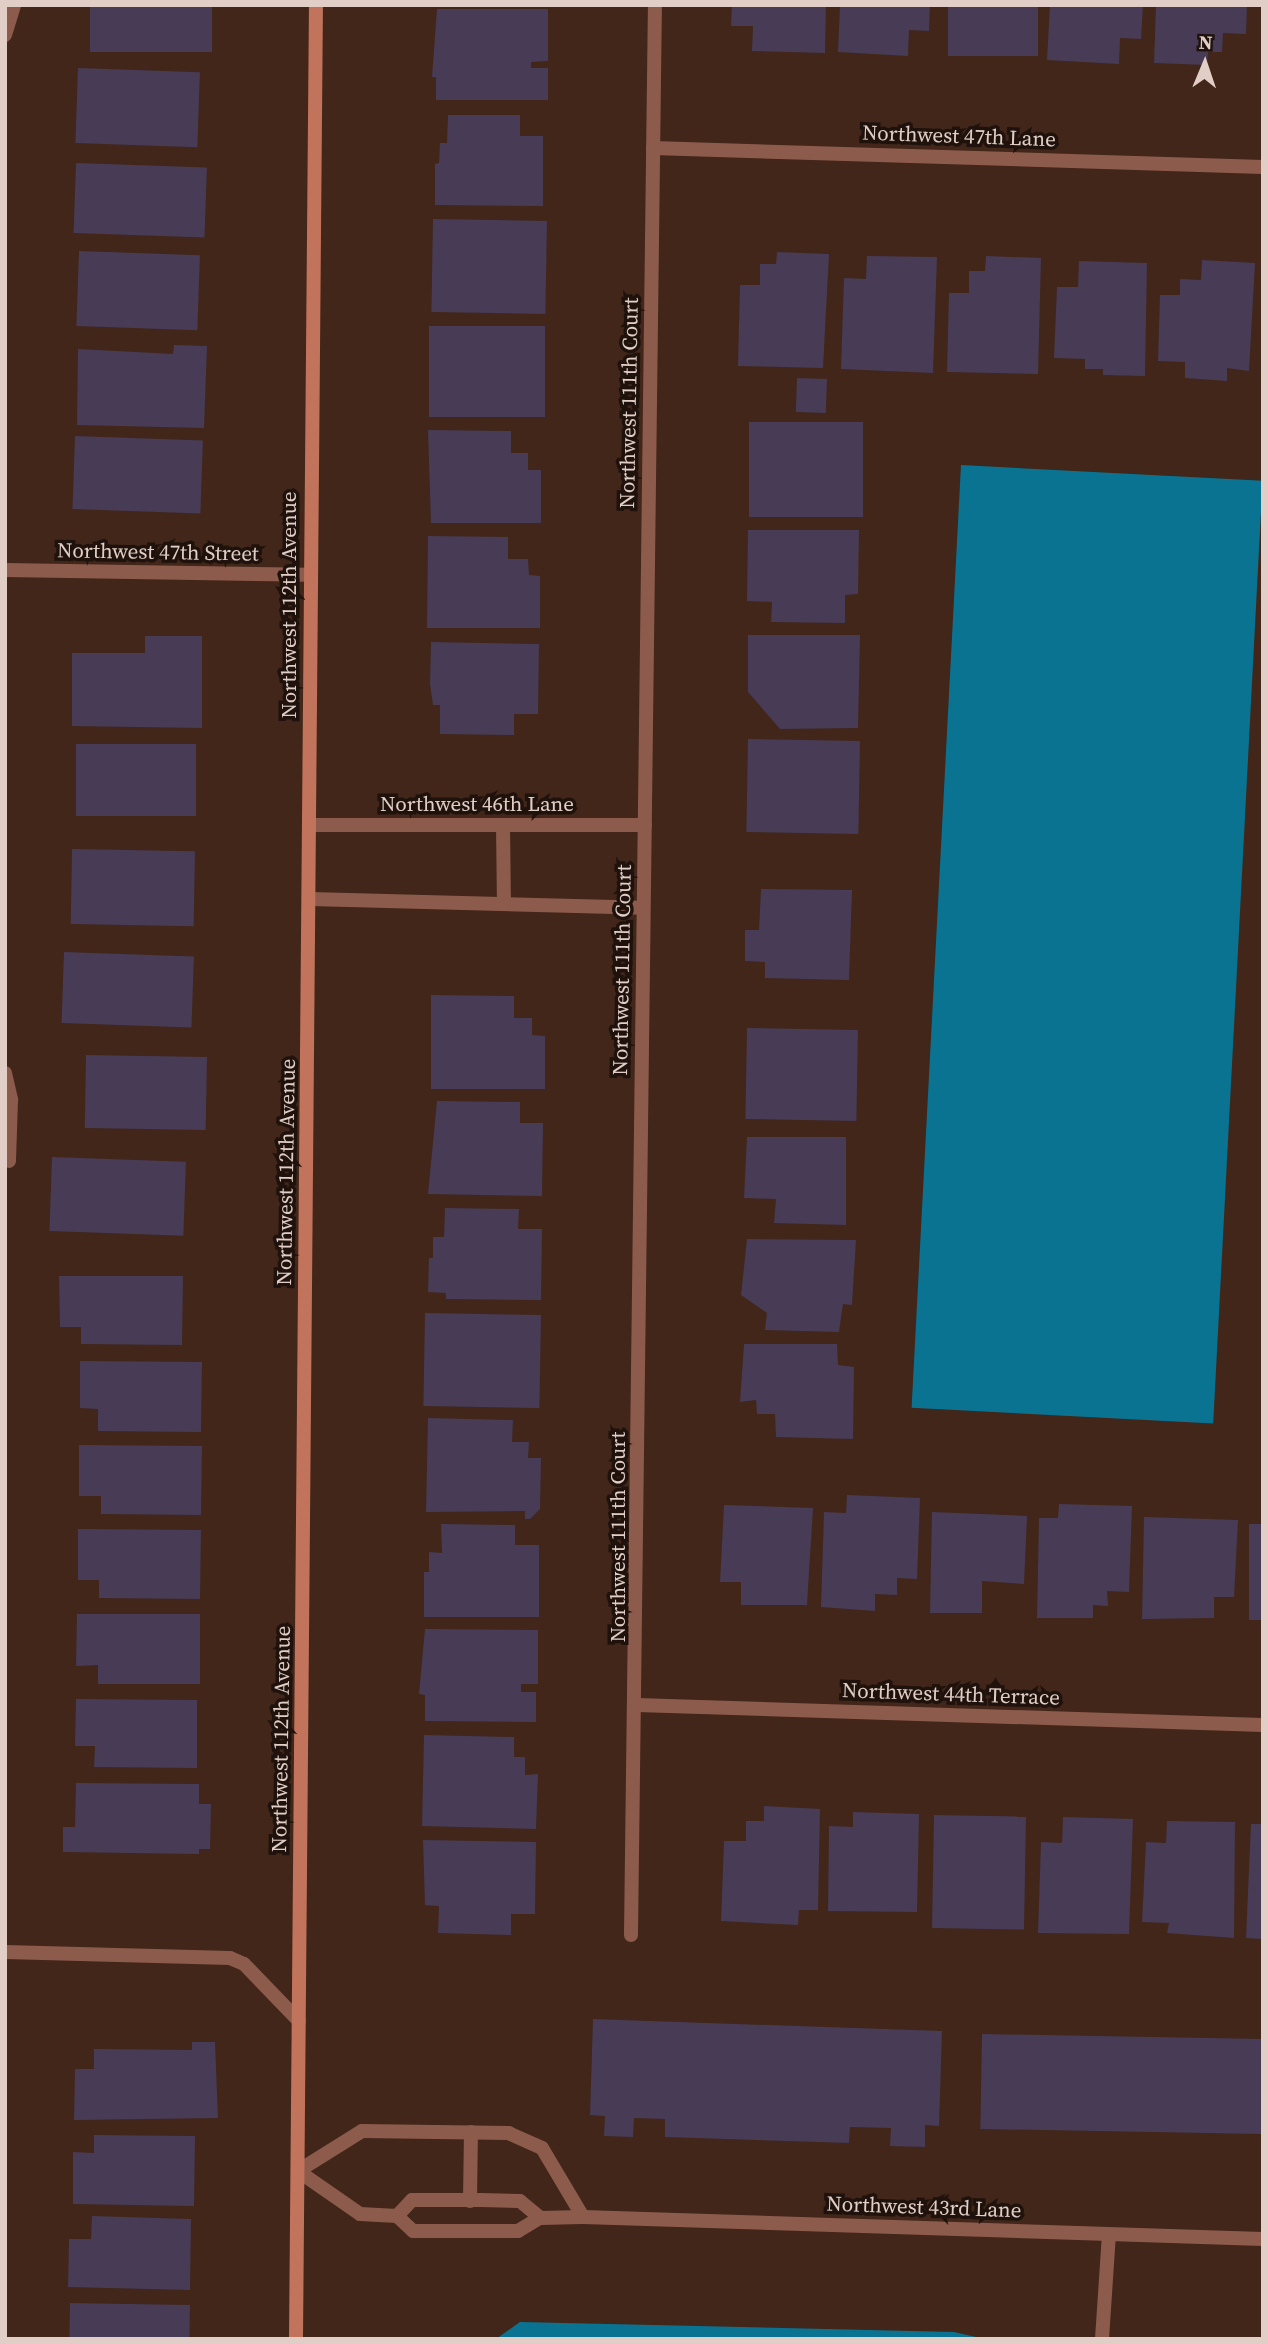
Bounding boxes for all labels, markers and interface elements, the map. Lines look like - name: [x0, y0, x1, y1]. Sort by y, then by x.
- north arrow: [1170, 28, 1240, 98]
- text: N: [1198, 29, 1213, 55]
- street label: Northwest 47th Lane: [862, 120, 1056, 152]
- street label: Northwest 111th Court: [615, 297, 643, 509]
- street label: Northwest 112th Avenue: [276, 492, 302, 718]
- street label: Northwest 47th Street: [57, 538, 259, 566]
- street label: Northwest 46th Lane: [380, 791, 574, 817]
- street label: Northwest 111th Court: [608, 864, 636, 1076]
- street label: Northwest 112th Avenue: [271, 1058, 301, 1286]
- street label: Northwest 111th Court: [605, 1432, 631, 1642]
- street label: Northwest 112th Avenue: [266, 1625, 296, 1853]
- street label: Northwest 44th Terrace: [841, 1678, 1061, 1710]
- street label: Northwest 43rd Lane: [826, 2191, 1022, 2223]

